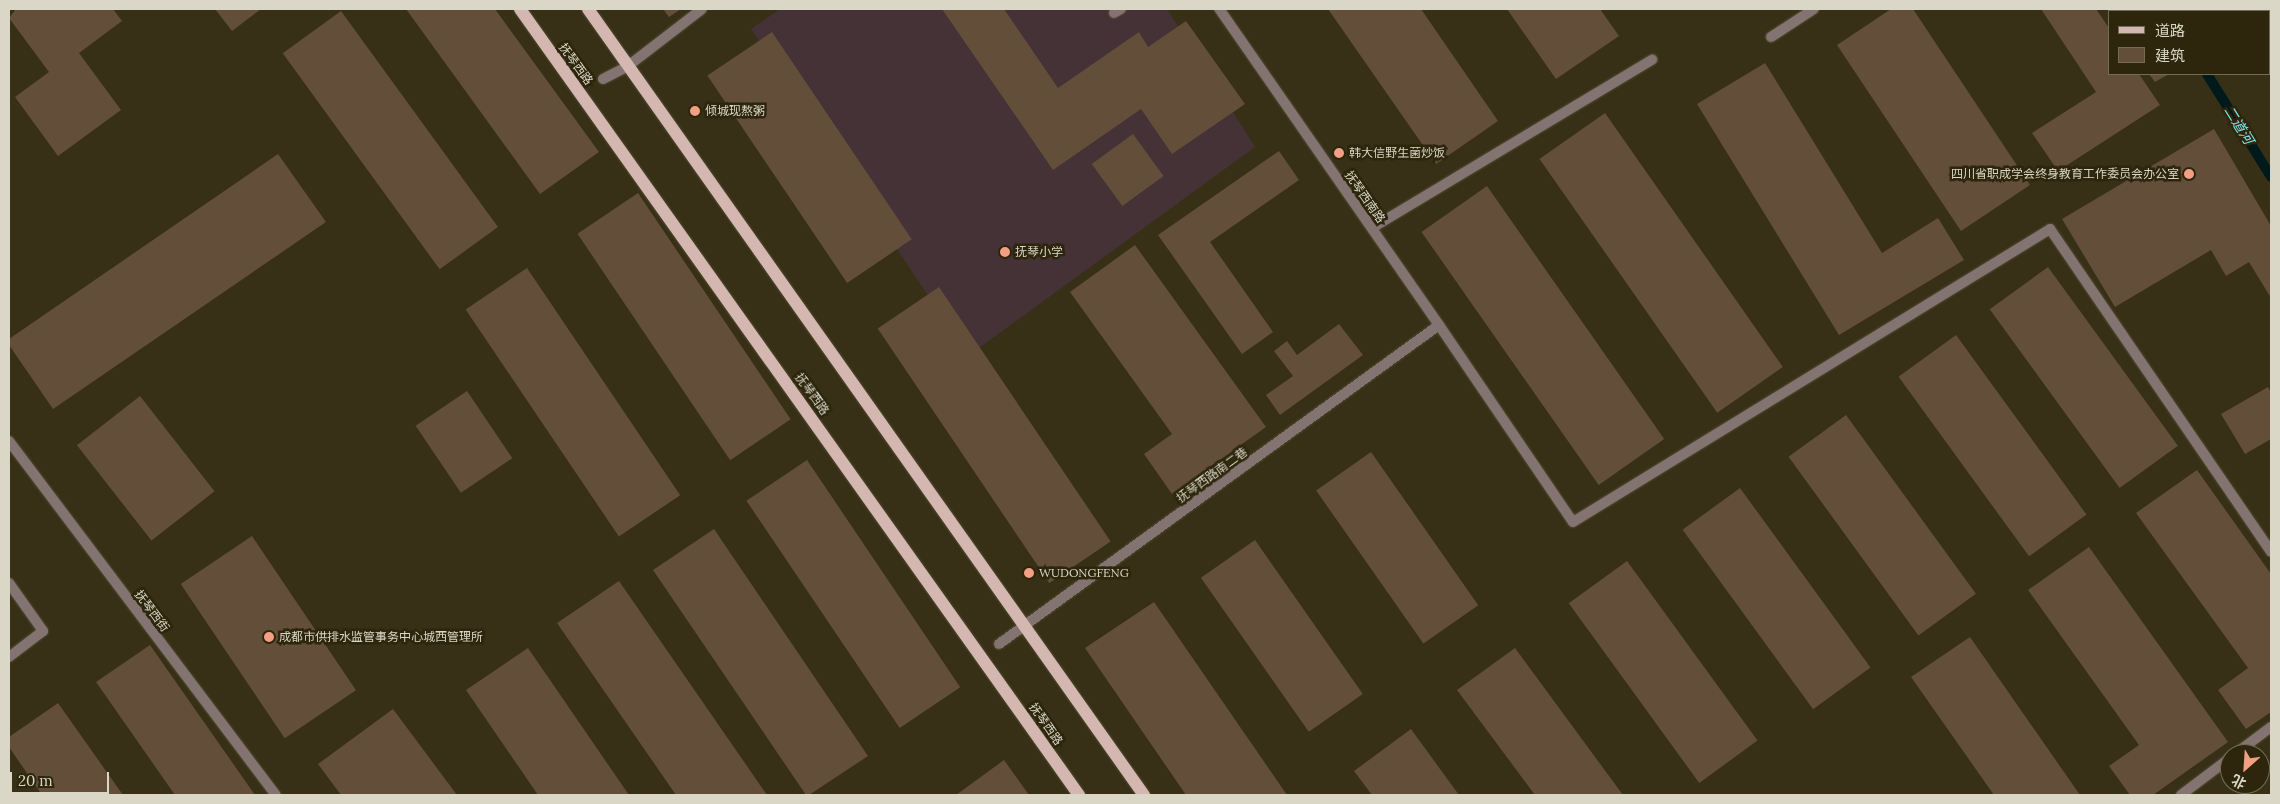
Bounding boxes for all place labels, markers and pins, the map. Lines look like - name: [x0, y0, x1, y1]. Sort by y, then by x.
- place label: 倾城现熬粥: [705, 104, 765, 118]
- marker: 倾城现熬粥: [689, 105, 701, 117]
- place label: 韩大信野生菌炒饭: [1349, 146, 1445, 160]
- marker: 韩大信野生菌炒饭: [1333, 147, 1345, 159]
- place label: 四川省职成学会终身教育工作委员会办公室: [1951, 167, 2179, 181]
- marker: 四川省职成学会终身教育工作委员会办公室: [2183, 168, 2195, 180]
- place label: 抚琴小学: [1015, 245, 1063, 259]
- marker: 抚琴小学: [999, 246, 1011, 258]
- place label: WUDONGFENG: [1039, 566, 1129, 580]
- marker: WUDONGFENG: [1023, 567, 1035, 579]
- place label: 成都市供排水监管事务中心城西管理所: [279, 630, 483, 644]
- marker: 成都市供排水监管事务中心城西管理所: [263, 631, 275, 643]

